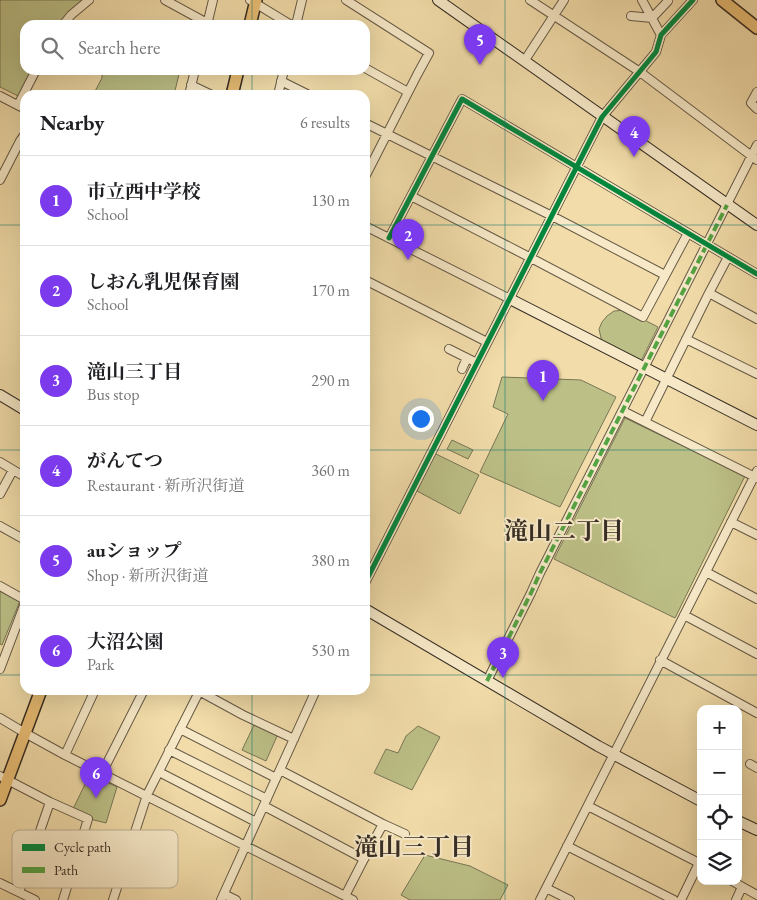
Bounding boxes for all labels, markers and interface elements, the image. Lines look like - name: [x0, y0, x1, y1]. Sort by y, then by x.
- search box: [20, 20, 370, 75]
- pin: 5: [464, 24, 496, 65]
- icon: search: [38, 34, 66, 62]
- text: Search here: [78, 35, 160, 60]
- text: Nearby: [40, 109, 104, 136]
- text: 6 results: [300, 112, 350, 133]
- pin: 4: [618, 116, 650, 157]
- text: 市立西中学校: [87, 179, 201, 204]
- text: 1: [52, 190, 60, 211]
- text: 130 m: [311, 190, 350, 211]
- text: School: [87, 204, 129, 225]
- pin: 2: [392, 219, 424, 260]
- text: しおん乳児保育園: [87, 269, 239, 294]
- text: 2: [52, 280, 60, 301]
- text: 170 m: [311, 280, 350, 301]
- text: School: [87, 294, 129, 315]
- text: 滝山三丁目: [87, 359, 182, 384]
- pin: 1: [527, 360, 559, 401]
- text: 3: [52, 370, 60, 391]
- text: 290 m: [311, 370, 350, 391]
- text: Bus stop: [87, 384, 140, 405]
- your location: [408, 406, 434, 432]
- text: がんてつ: [87, 448, 163, 473]
- text: 4: [52, 460, 60, 481]
- text: 360 m: [311, 460, 350, 481]
- text: Restaurant · 新所沢街道: [87, 475, 244, 496]
- district label: 滝山二丁目: [504, 515, 624, 546]
- text: auショップ: [87, 538, 181, 563]
- text: 5: [52, 550, 60, 571]
- text: 380 m: [311, 550, 350, 571]
- text: Shop · 新所沢街道: [87, 565, 209, 586]
- text: 大沼公園: [87, 629, 163, 654]
- pin: 3: [487, 637, 519, 678]
- text: 6: [52, 640, 60, 661]
- text: 530 m: [311, 640, 350, 661]
- text: Park: [87, 654, 114, 675]
- map controls: [697, 705, 742, 885]
- button: +: [697, 705, 742, 750]
- button: −: [697, 750, 742, 795]
- pin: 6: [80, 757, 112, 798]
- button: locate: [697, 795, 742, 840]
- legend: [12, 830, 178, 888]
- district label: 滝山三丁目: [354, 831, 474, 862]
- text: Cycle path: [54, 838, 111, 856]
- button: layers: [697, 840, 742, 885]
- text: Path: [54, 861, 78, 879]

